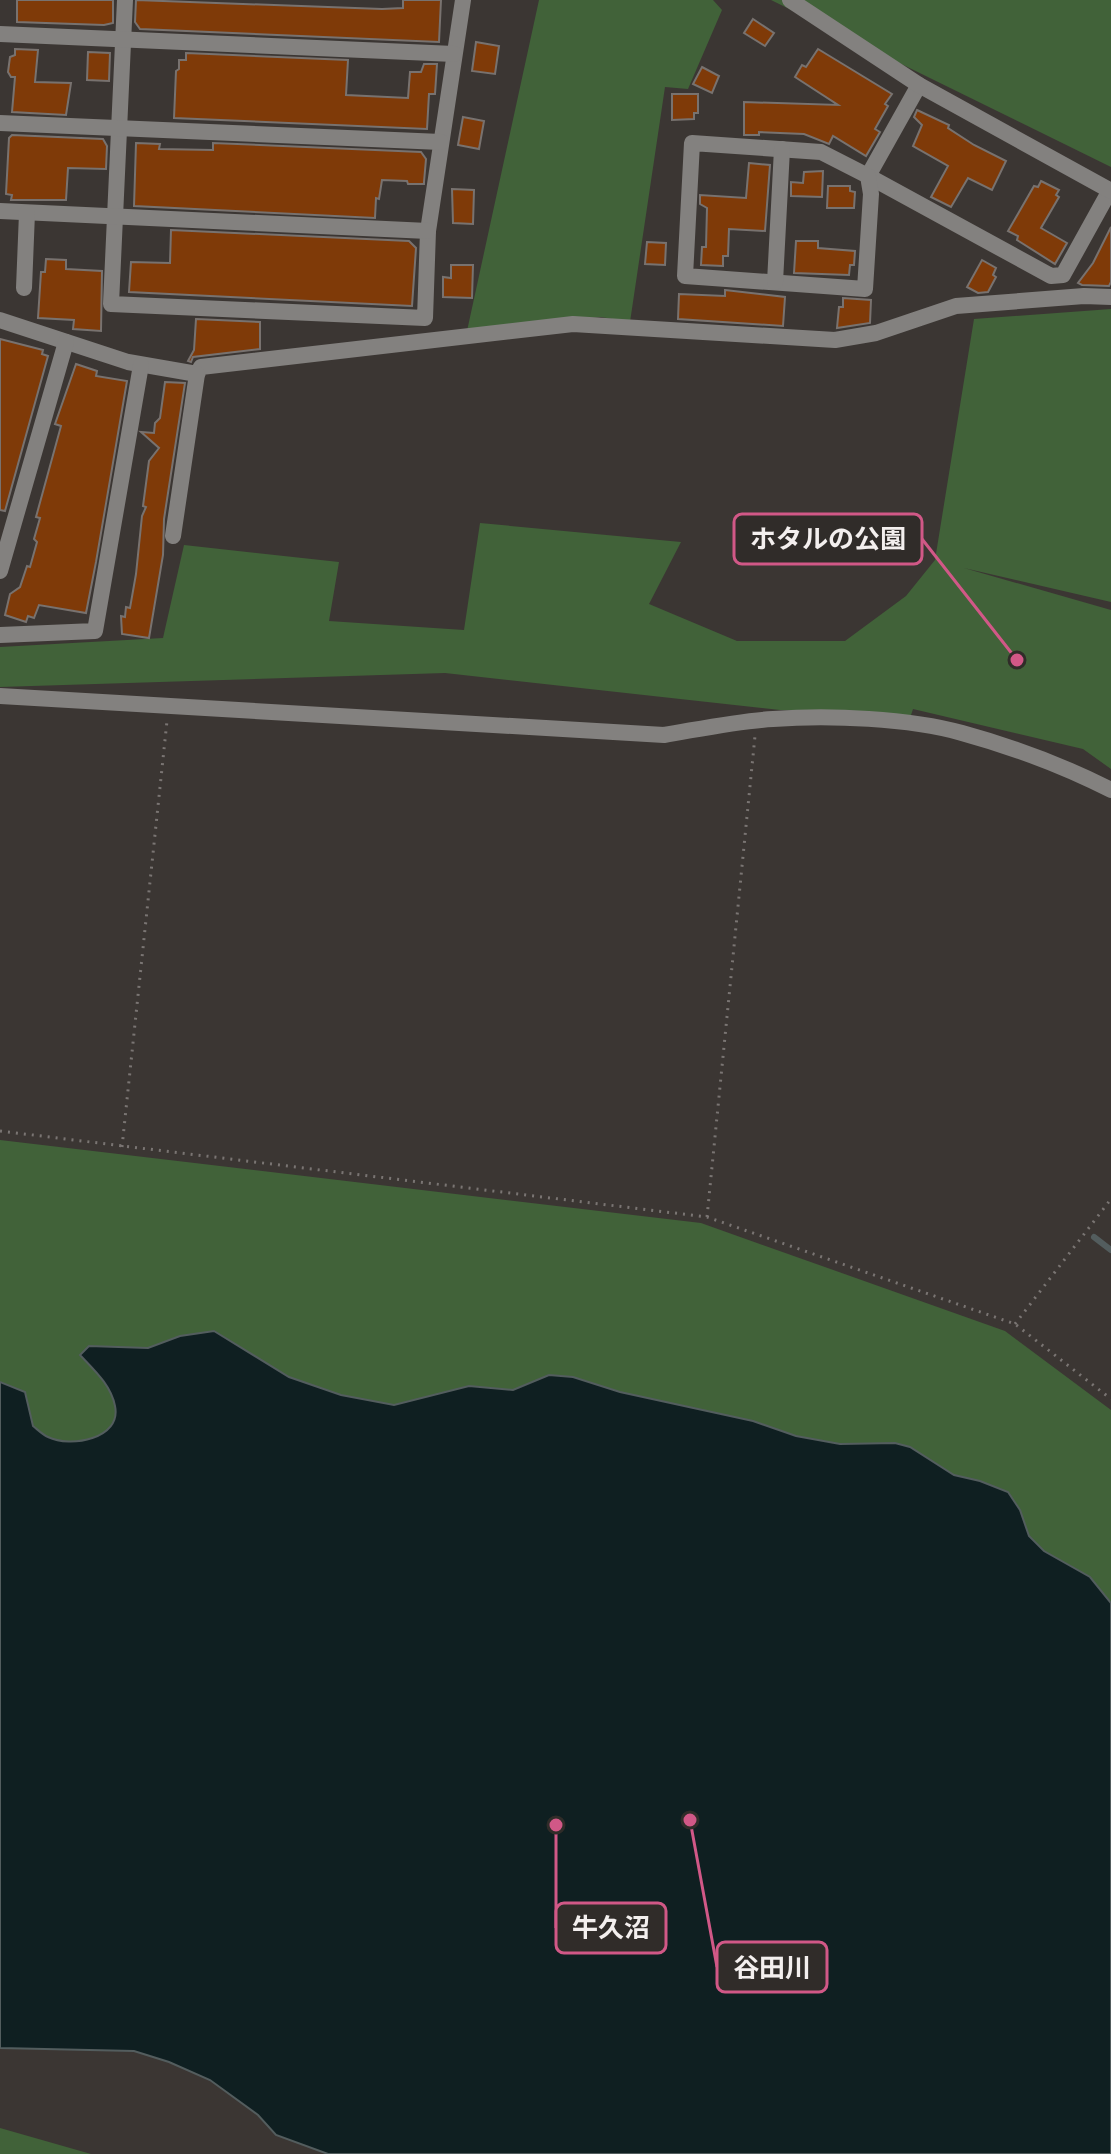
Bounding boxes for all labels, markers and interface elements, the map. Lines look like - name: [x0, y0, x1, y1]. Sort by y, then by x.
- callout: ホタルの公園: [734, 514, 922, 564]
- text: ホタルの公園: [750, 521, 906, 555]
- callout: 牛久沼: [556, 1903, 666, 1953]
- text: 牛久沼: [572, 1910, 650, 1944]
- callout: 谷田川: [717, 1942, 827, 1992]
- text: 谷田川: [733, 1950, 811, 1984]

